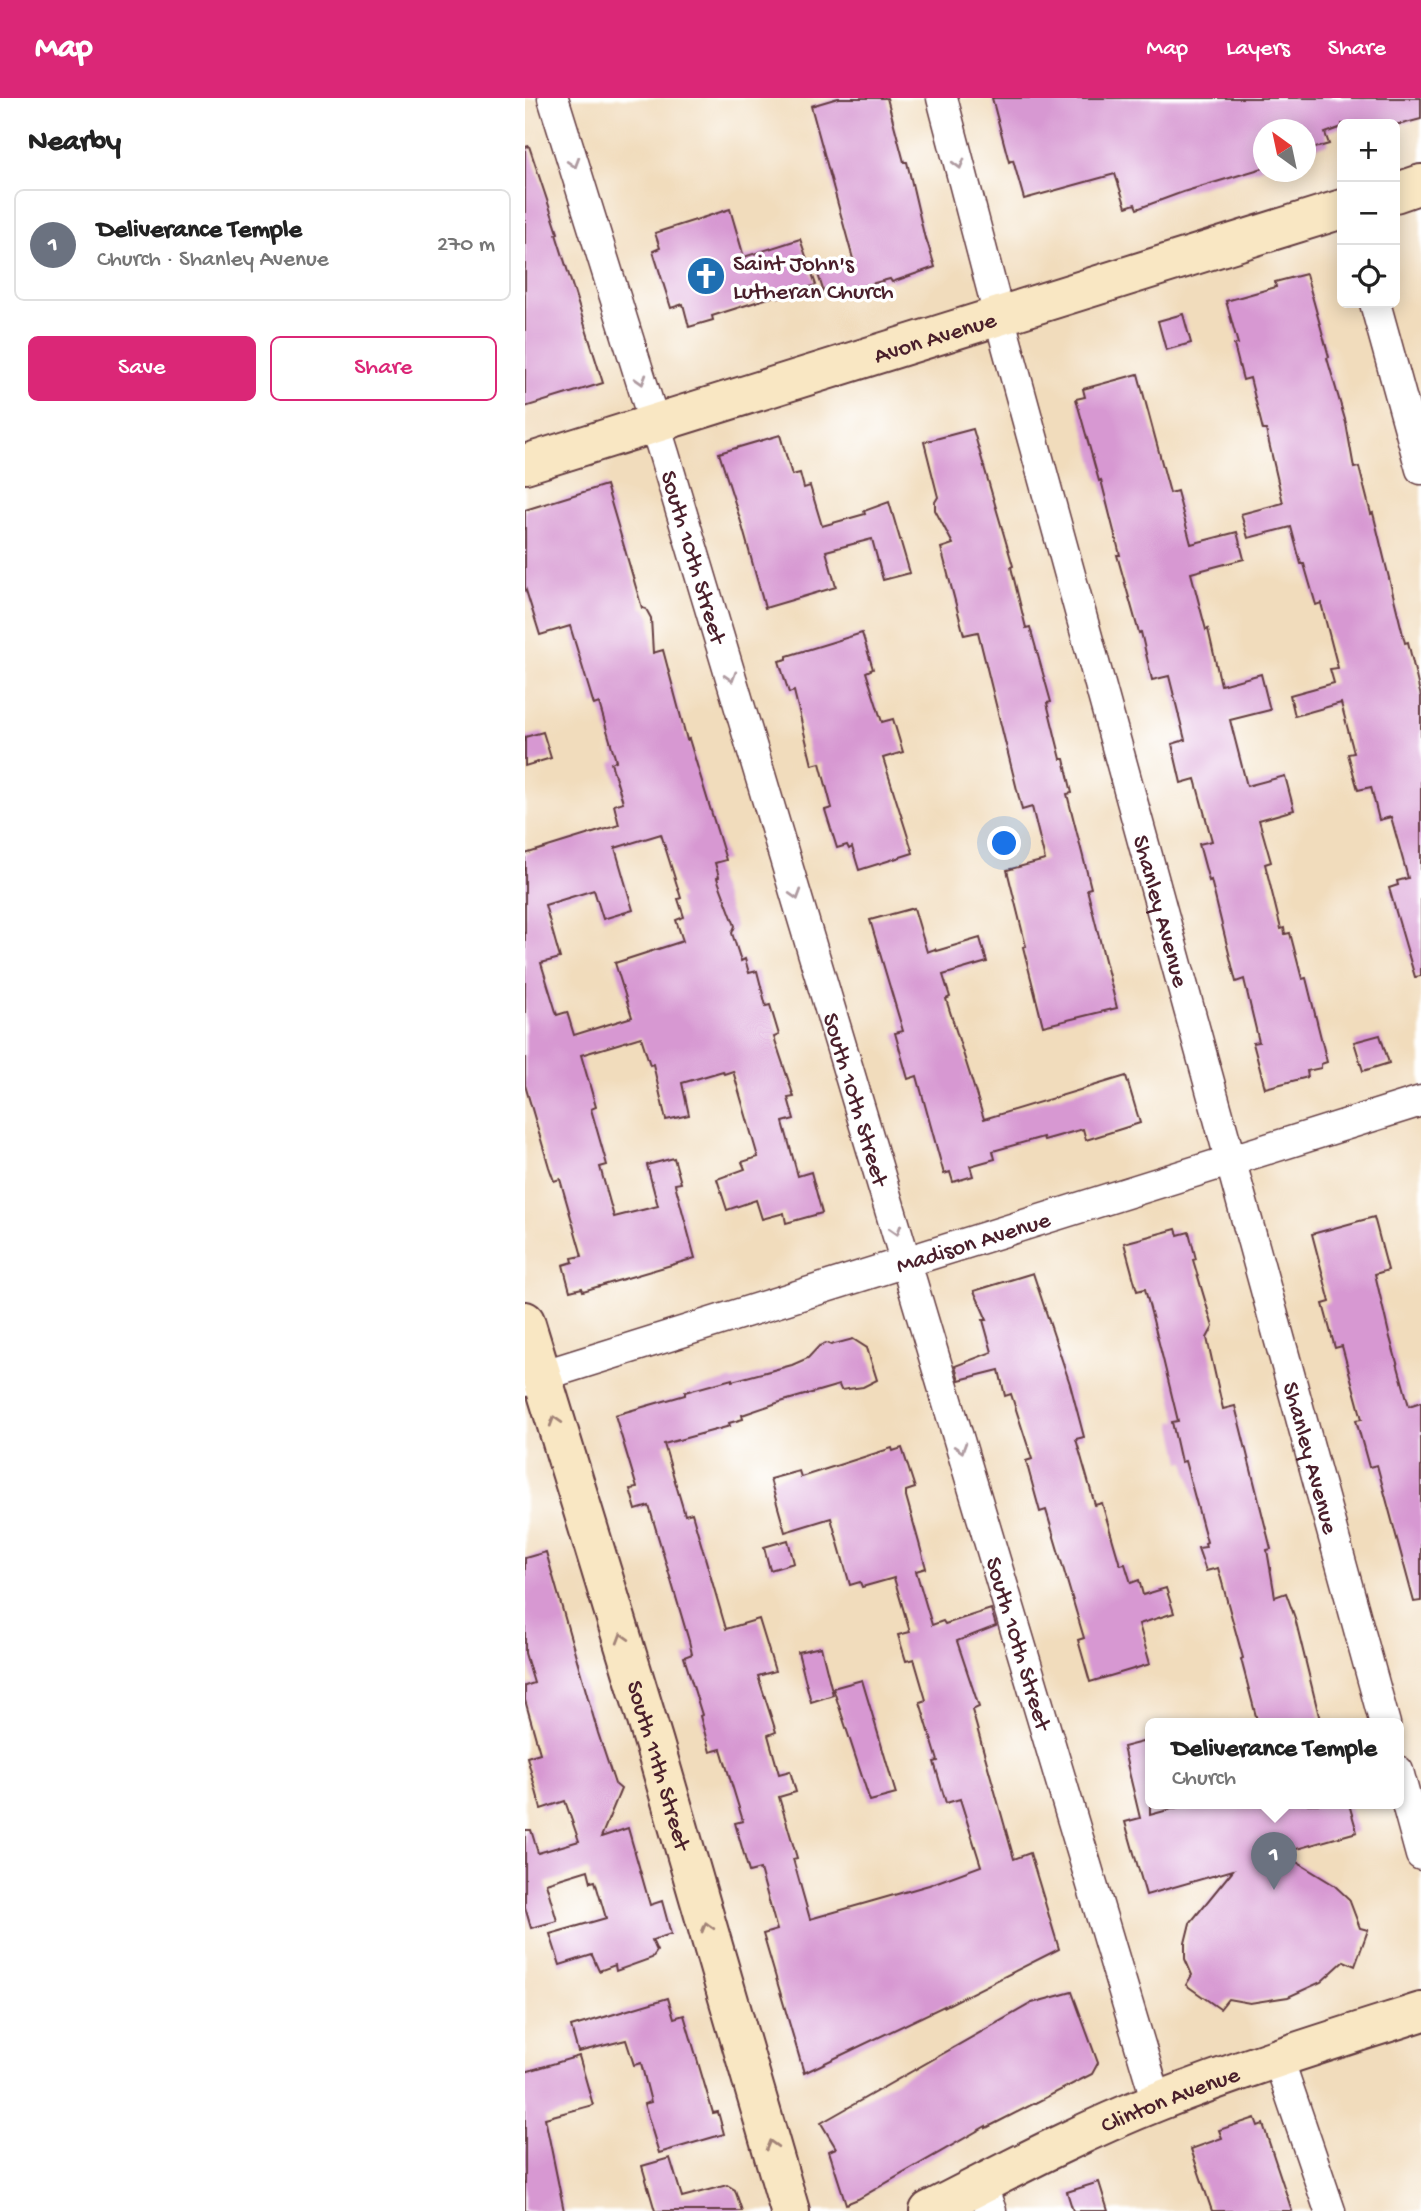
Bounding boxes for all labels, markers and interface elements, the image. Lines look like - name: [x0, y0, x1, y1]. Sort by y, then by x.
- text: Map: [35, 30, 92, 68]
- text: Map: [1146, 35, 1188, 64]
- text: Layers: [1226, 35, 1290, 64]
- text: Share: [1328, 35, 1386, 64]
- north arrow: [1253, 119, 1316, 182]
- map controls: [1337, 119, 1400, 308]
- button: +: [1337, 119, 1400, 182]
- text: Nearby: [28, 126, 121, 161]
- one-way arrow: [565, 157, 580, 169]
- one-way arrow: [951, 158, 965, 170]
- button: −: [1337, 182, 1400, 245]
- text: Deliverance Temple: [97, 216, 302, 247]
- text: 1: [48, 232, 58, 259]
- text: 270 m: [437, 232, 495, 259]
- button: locate: [1337, 245, 1400, 308]
- text: Church · Shanley Avenue: [97, 247, 329, 274]
- place label: Saint John's Lutheran Church: [733, 251, 894, 308]
- church icon: Saint John's Lutheran Church: [685, 255, 727, 297]
- street label: Avon Avenue: [871, 307, 1001, 372]
- button: Save: [28, 336, 256, 401]
- button: Share: [270, 336, 497, 401]
- one-way arrow: [633, 374, 648, 386]
- street label: South 10th Street: [652, 468, 732, 650]
- one-way arrow: [722, 671, 737, 683]
- your location: [987, 826, 1021, 860]
- street label: Shanley Avenue: [1124, 833, 1193, 991]
- one-way arrow: [787, 889, 802, 901]
- street label: South 10th Street: [814, 1010, 894, 1192]
- street label: Madison Avenue: [893, 1207, 1055, 1282]
- one-way arrow: [887, 1224, 902, 1236]
- street label: Shanley Avenue: [1274, 1379, 1343, 1538]
- one-way arrow: [549, 1415, 564, 1427]
- one-way arrow: [953, 1442, 968, 1454]
- street label: South 10th Street: [977, 1554, 1057, 1736]
- one-way arrow: [616, 1633, 630, 1645]
- street label: South 11th Street: [618, 1678, 696, 1856]
- popup: [1145, 1718, 1404, 1809]
- text: Deliverance Temple: [1172, 1735, 1377, 1766]
- text: Church: [1172, 1766, 1236, 1793]
- pin: 1: [1251, 1832, 1297, 1890]
- one-way arrow: [701, 1921, 716, 1933]
- street label: Clinton Avenue: [1097, 2061, 1244, 2142]
- one-way arrow: [764, 2140, 779, 2152]

